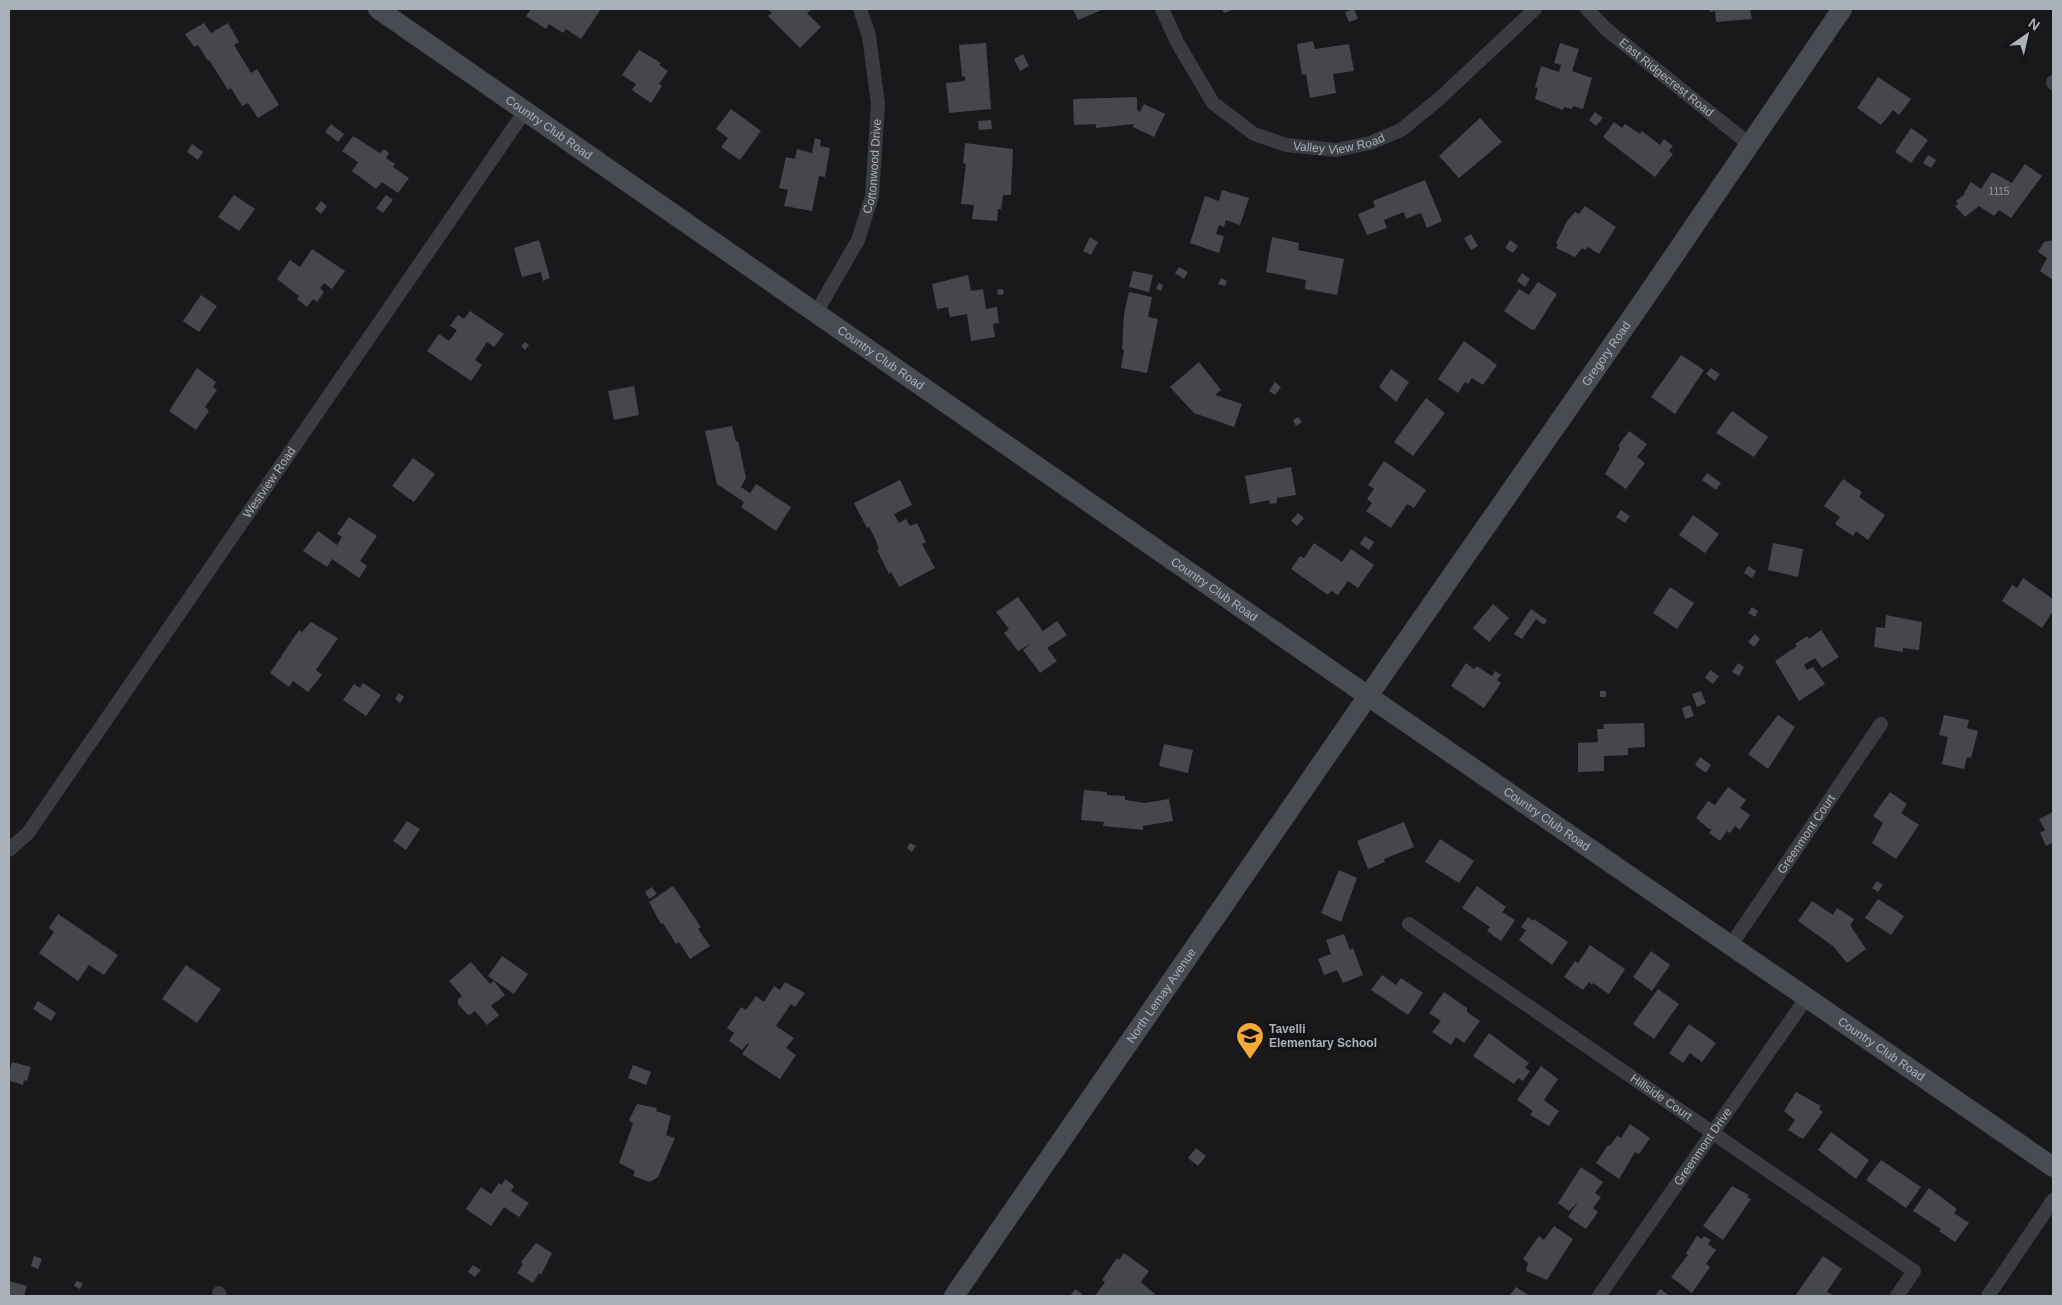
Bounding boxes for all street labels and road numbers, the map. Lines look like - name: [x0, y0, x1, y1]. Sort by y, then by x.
- street label: East Ridgecrest Road: [1616, 35, 1716, 120]
- street label: Country Club Road: [503, 93, 595, 162]
- street label: Cottonwood Drive: [860, 118, 884, 215]
- street label: Valley View Road: [1292, 131, 1387, 157]
- street label: Gregory Road: [1579, 319, 1634, 389]
- street label: Country Club Road: [835, 323, 927, 393]
- street label: Westview Road: [240, 444, 299, 521]
- street label: Country Club Road: [1168, 554, 1260, 624]
- street label: Country Club Road: [1501, 784, 1593, 854]
- street label: Greenmont Court: [1774, 791, 1838, 876]
- street label: North Lemay Avenue: [1124, 945, 1199, 1046]
- street label: Country Club Road: [1835, 1014, 1927, 1084]
- street label: Hillside Court: [1628, 1071, 1695, 1124]
- street label: Greenmont Drive: [1671, 1105, 1735, 1188]

